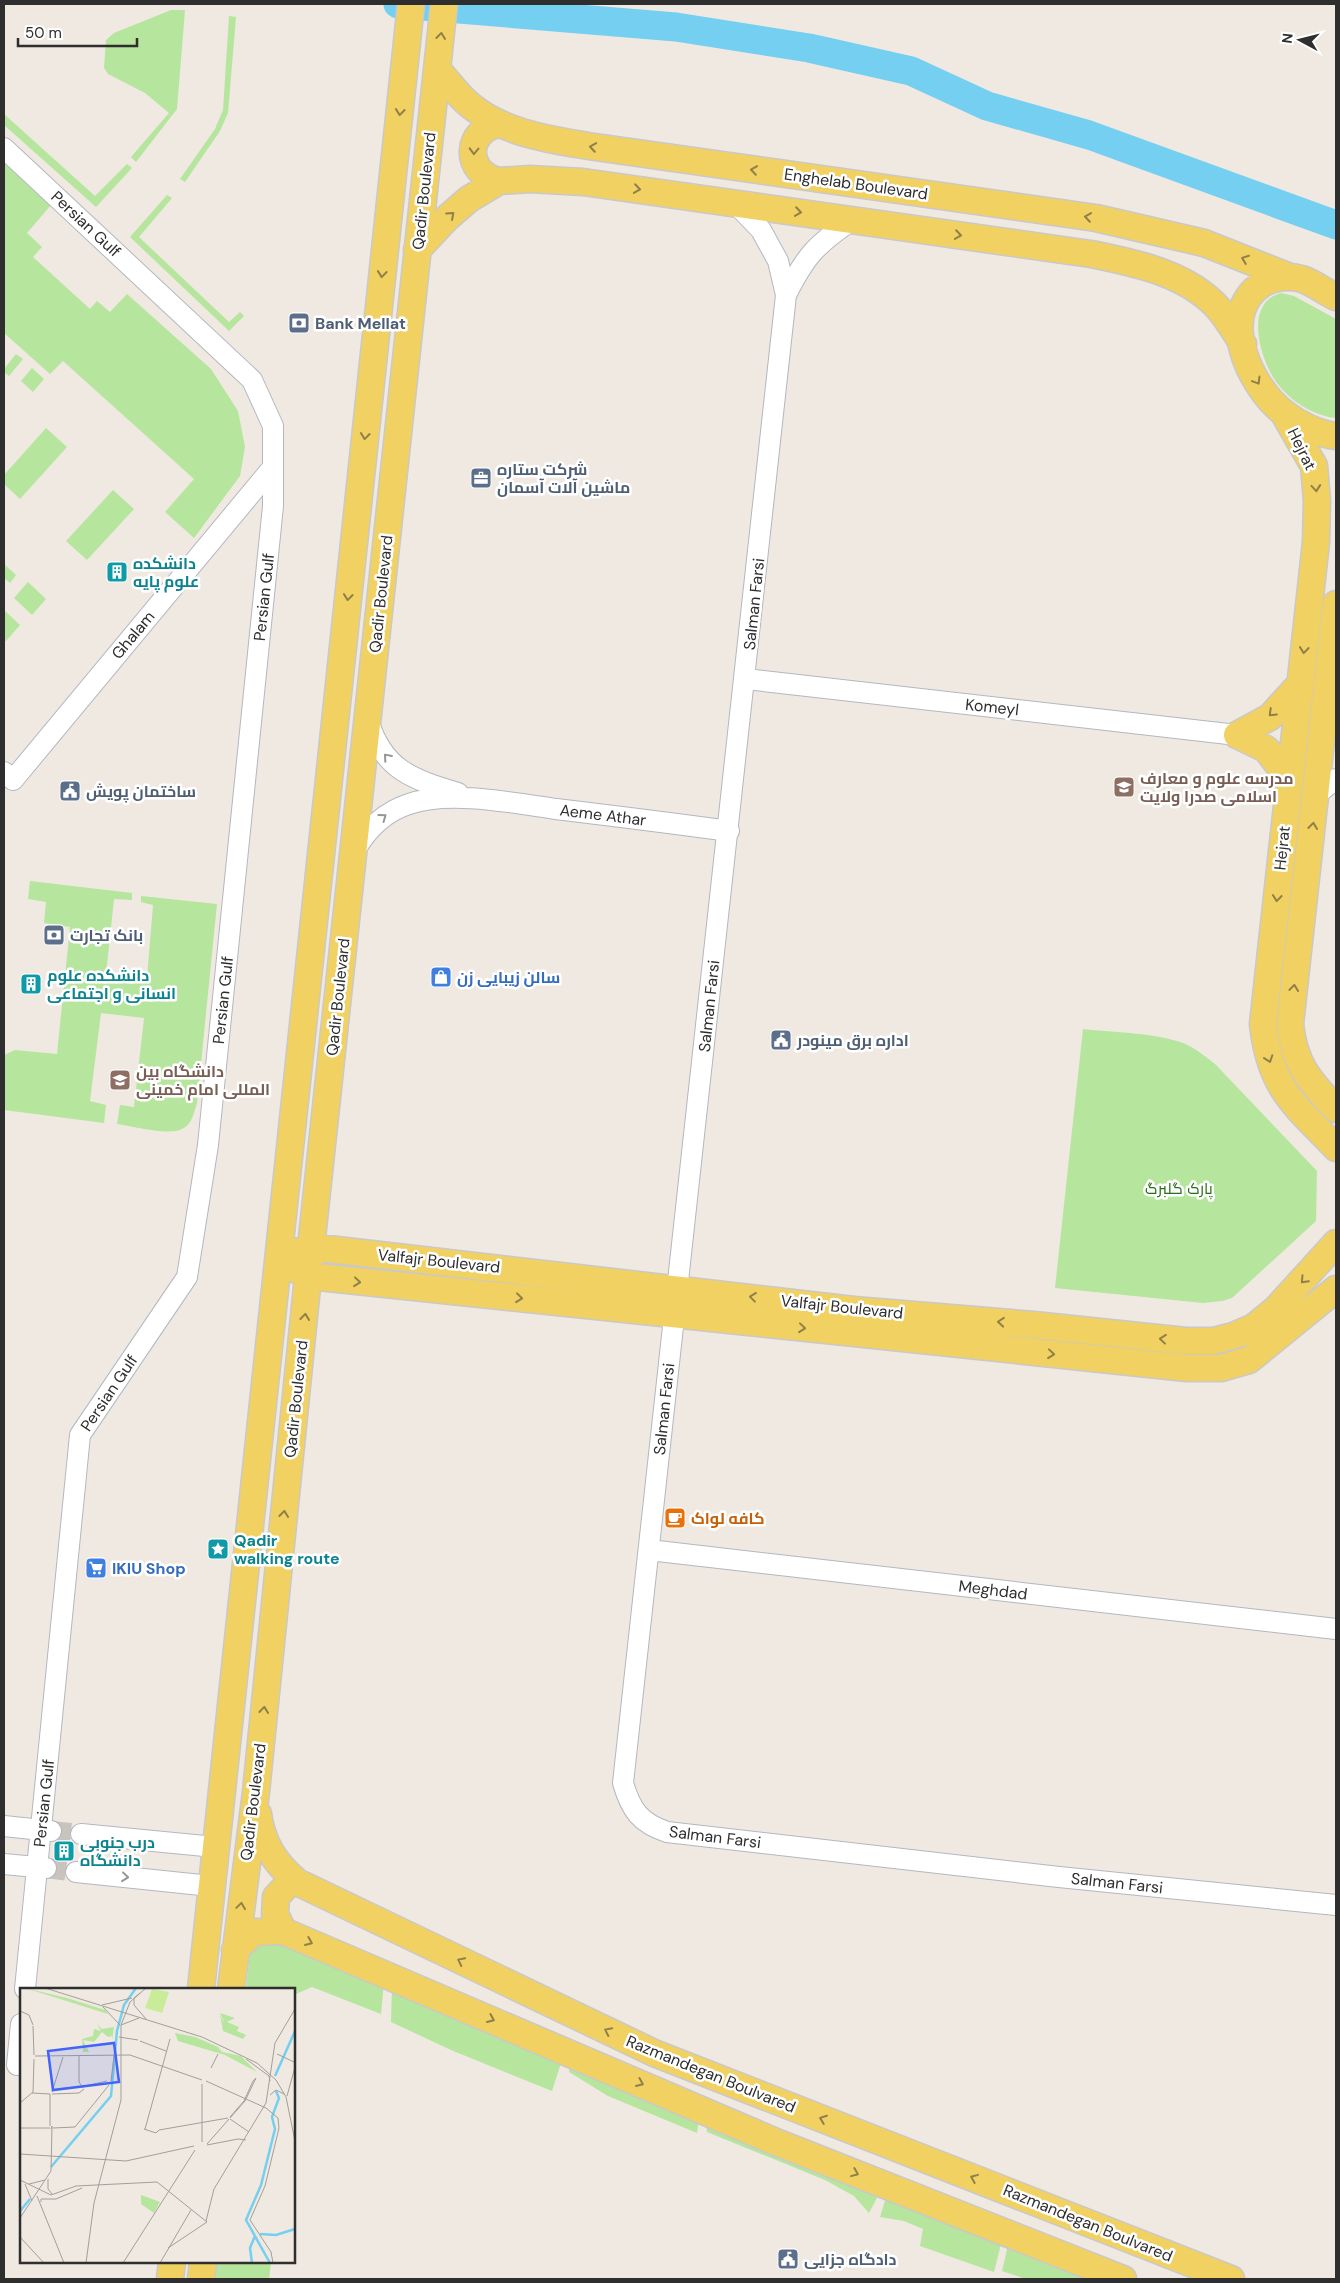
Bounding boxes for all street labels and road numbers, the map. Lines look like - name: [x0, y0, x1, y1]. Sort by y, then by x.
- street label: Qadir Boulevard: [407, 131, 441, 251]
- street label: Enghelab Boulevard: [783, 164, 929, 204]
- street label: Persian Gulf: [47, 186, 125, 262]
- street label: Hejrat: [1283, 424, 1321, 474]
- street label: Qadir Boulevard: [364, 534, 398, 654]
- street label: Persian Gulf: [249, 552, 279, 642]
- street label: Salman Farsi: [739, 557, 769, 651]
- street label: Ghalam: [107, 607, 159, 663]
- street label: Komeyl: [964, 694, 1020, 720]
- street label: Aeme Athar: [559, 799, 647, 831]
- street label: Hejrat: [1269, 825, 1295, 871]
- street label: Qadir Boulevard: [321, 937, 355, 1057]
- street label: Persian Gulf: [208, 955, 238, 1045]
- street label: Salman Farsi: [694, 959, 724, 1053]
- street label: Valfajr Boulevard: [377, 1244, 501, 1278]
- street label: Valfajr Boulevard: [780, 1290, 904, 1324]
- street label: Qadir Boulevard: [279, 1339, 313, 1459]
- street label: Persian Gulf: [76, 1351, 142, 1435]
- street label: Salman Farsi: [649, 1362, 679, 1456]
- street label: Meghdad: [957, 1575, 1029, 1605]
- street label: Qadir Boulevard: [235, 1742, 271, 1862]
- street label: Persian Gulf: [29, 1758, 59, 1848]
- street label: Salman Farsi: [668, 1821, 762, 1853]
- street label: Salman Farsi: [1070, 1868, 1164, 1898]
- street label: Razmandegan Boulvared: [623, 2030, 799, 2118]
- street label: Razmandegan Boulvared: [1000, 2179, 1176, 2267]

